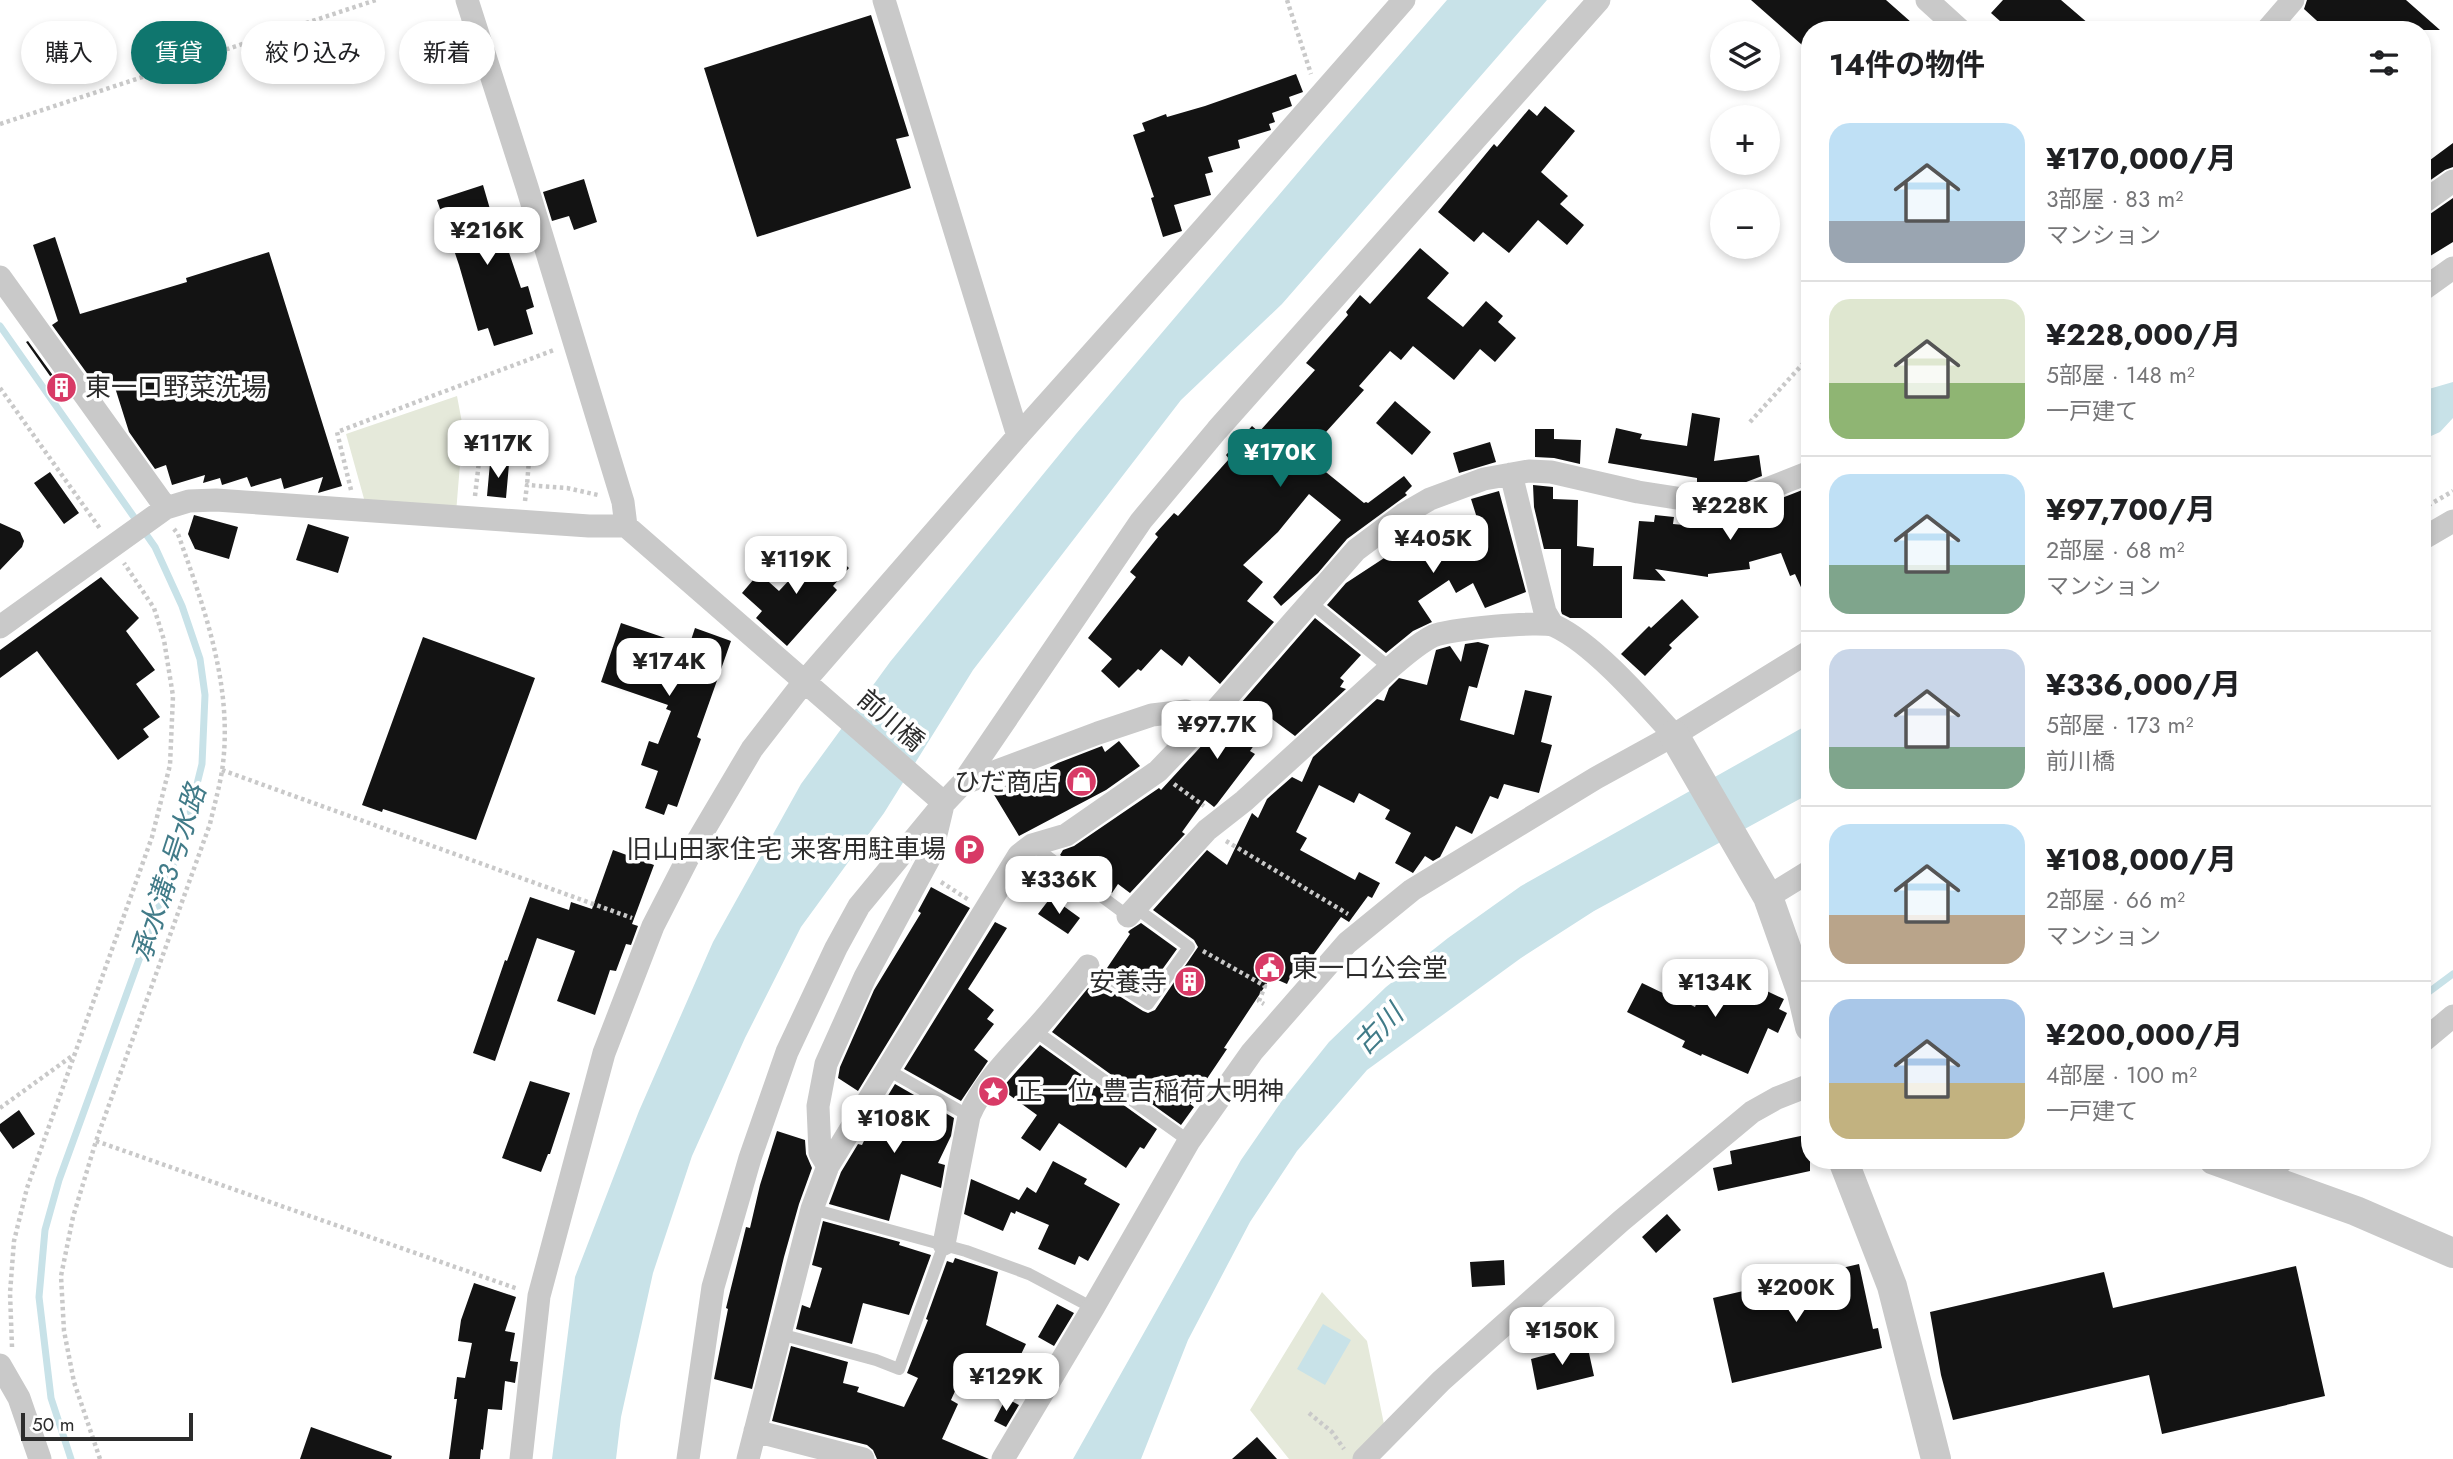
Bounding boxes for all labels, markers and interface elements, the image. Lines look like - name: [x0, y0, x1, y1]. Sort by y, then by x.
- chip: 購入: [21, 21, 117, 84]
- chip: 賃貸: [131, 21, 227, 84]
- chip: 絞り込み: [241, 21, 385, 84]
- chip: 新着: [399, 21, 495, 84]
- map controls: [1710, 21, 1780, 259]
- button: layers: [1710, 21, 1780, 91]
- text: 14件の物件: [1829, 43, 1985, 86]
- icon: filters: [2365, 44, 2403, 82]
- button: +: [1710, 105, 1780, 175]
- text: ¥170,000/月: [2046, 137, 2237, 180]
- icon: home: [1885, 151, 1969, 235]
- text: 3部屋 · 83 m²: [2046, 182, 2183, 216]
- button: −: [1710, 189, 1780, 259]
- pin: ¥216K: [438, 208, 536, 267]
- text: ¥216K: [450, 213, 524, 247]
- text: マンション: [2046, 218, 2161, 252]
- text: ¥228,000/月: [2046, 313, 2241, 356]
- icon: home: [1885, 327, 1969, 411]
- text: 5部屋 · 148 m²: [2046, 358, 2195, 392]
- place label: 東一口野菜洗場: [85, 368, 267, 406]
- building icon: 東一口野菜洗場: [45, 370, 79, 404]
- text: 一戸建て: [2046, 394, 2138, 428]
- pin: ¥117K: [449, 420, 547, 480]
- text: ¥117K: [464, 426, 532, 460]
- pin: ¥170K: [1231, 430, 1329, 489]
- text: ¥170K: [1244, 435, 1316, 469]
- pin: ¥228K: [1681, 482, 1779, 542]
- text: ¥228K: [1692, 488, 1768, 522]
- text: ¥97,700/月: [2046, 488, 2216, 531]
- icon: home: [1885, 502, 1969, 586]
- pin: ¥405K: [1384, 516, 1482, 575]
- text: ¥405K: [1394, 521, 1472, 555]
- text: 2部屋 · 68 m²: [2046, 533, 2184, 567]
- pin: ¥119K: [747, 536, 845, 596]
- text: ¥119K: [761, 542, 831, 576]
- text: マンション: [2046, 569, 2161, 603]
- pin: ¥174K: [620, 638, 718, 698]
- text: ¥174K: [632, 644, 706, 678]
- text: ¥336,000/月: [2046, 663, 2241, 706]
- icon: home: [1885, 677, 1969, 761]
- street label: 前川橋: [849, 680, 933, 760]
- pin: ¥97.7K: [1160, 702, 1274, 761]
- text: ¥97.7K: [1177, 707, 1257, 741]
- text: 5部屋 · 173 m²: [2046, 708, 2193, 742]
- text: 前川橋: [2046, 744, 2115, 778]
- place label: ひだ商店: [954, 763, 1058, 801]
- shop icon: ひだ商店: [1064, 765, 1098, 799]
- water label: 承水溝３号水路: [121, 778, 217, 967]
- place label: 旧山田家住宅 来客用駐車場: [626, 830, 946, 868]
- parking icon: 旧山田家住宅 来客用駐車場: [952, 832, 986, 866]
- text: ¥108,000/月: [2046, 838, 2237, 881]
- icon: home: [1885, 852, 1969, 936]
- pin: ¥336K: [1010, 856, 1108, 916]
- text: ¥336K: [1021, 862, 1097, 896]
- text: 2部屋 · 66 m²: [2046, 883, 2185, 917]
- text: マンション: [2046, 919, 2161, 953]
- place label: 東一口公会堂: [1292, 949, 1448, 987]
- public building icon: 東一口公会堂: [1252, 951, 1286, 985]
- pin: ¥134K: [1666, 960, 1764, 1019]
- place label: 安養寺: [1089, 963, 1167, 1001]
- building icon: 安養寺: [1173, 965, 1207, 999]
- text: ¥134K: [1678, 965, 1752, 999]
- water label: 古川: [1344, 993, 1415, 1064]
- text: ¥200,000/月: [2046, 1013, 2243, 1056]
- icon: home: [1885, 1027, 1969, 1111]
- text: 4部屋 · 100 m²: [2046, 1058, 2197, 1092]
- place label: 正一位 豊吉稲荷大明神: [1016, 1072, 1284, 1110]
- place icon: 正一位 豊吉稲荷大明神: [976, 1074, 1010, 1108]
- text: 一戸建て: [2046, 1094, 2138, 1128]
- pin: ¥108K: [845, 1096, 943, 1155]
- text: ¥108K: [858, 1101, 930, 1135]
- pin: ¥200K: [1747, 1264, 1845, 1324]
- text: ¥200K: [1757, 1270, 1835, 1304]
- pin: ¥150K: [1513, 1308, 1611, 1367]
- text: ¥150K: [1525, 1313, 1599, 1347]
- pin: ¥129K: [957, 1354, 1055, 1413]
- text: ¥129K: [969, 1359, 1043, 1393]
- scale bar: [21, 1410, 192, 1442]
- text: 50 m: [32, 1411, 75, 1438]

